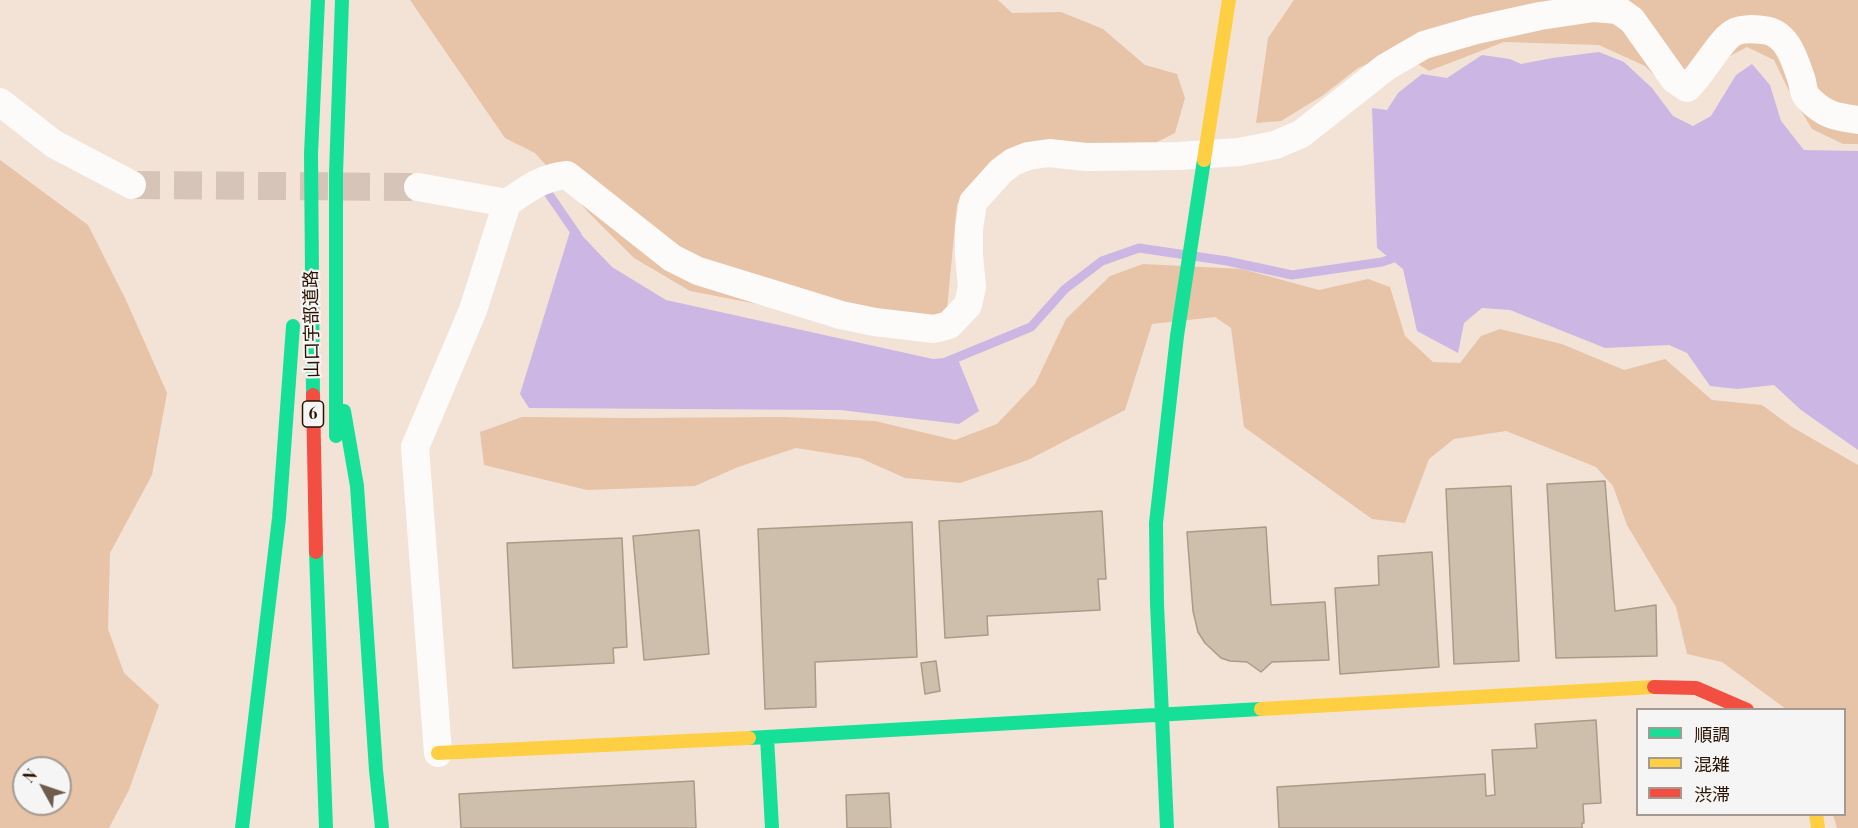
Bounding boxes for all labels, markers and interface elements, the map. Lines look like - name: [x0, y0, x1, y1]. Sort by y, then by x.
- street label: 山口宇部道路: [300, 270, 324, 378]
- road number: 6: [302, 401, 324, 427]
- legend: [1636, 708, 1846, 816]
- text: 順調: [1694, 722, 1730, 746]
- text: 混雑: [1694, 752, 1730, 776]
- north arrow: [12, 756, 72, 816]
- text: N: [18, 764, 41, 787]
- text: 渋滞: [1694, 782, 1730, 806]

